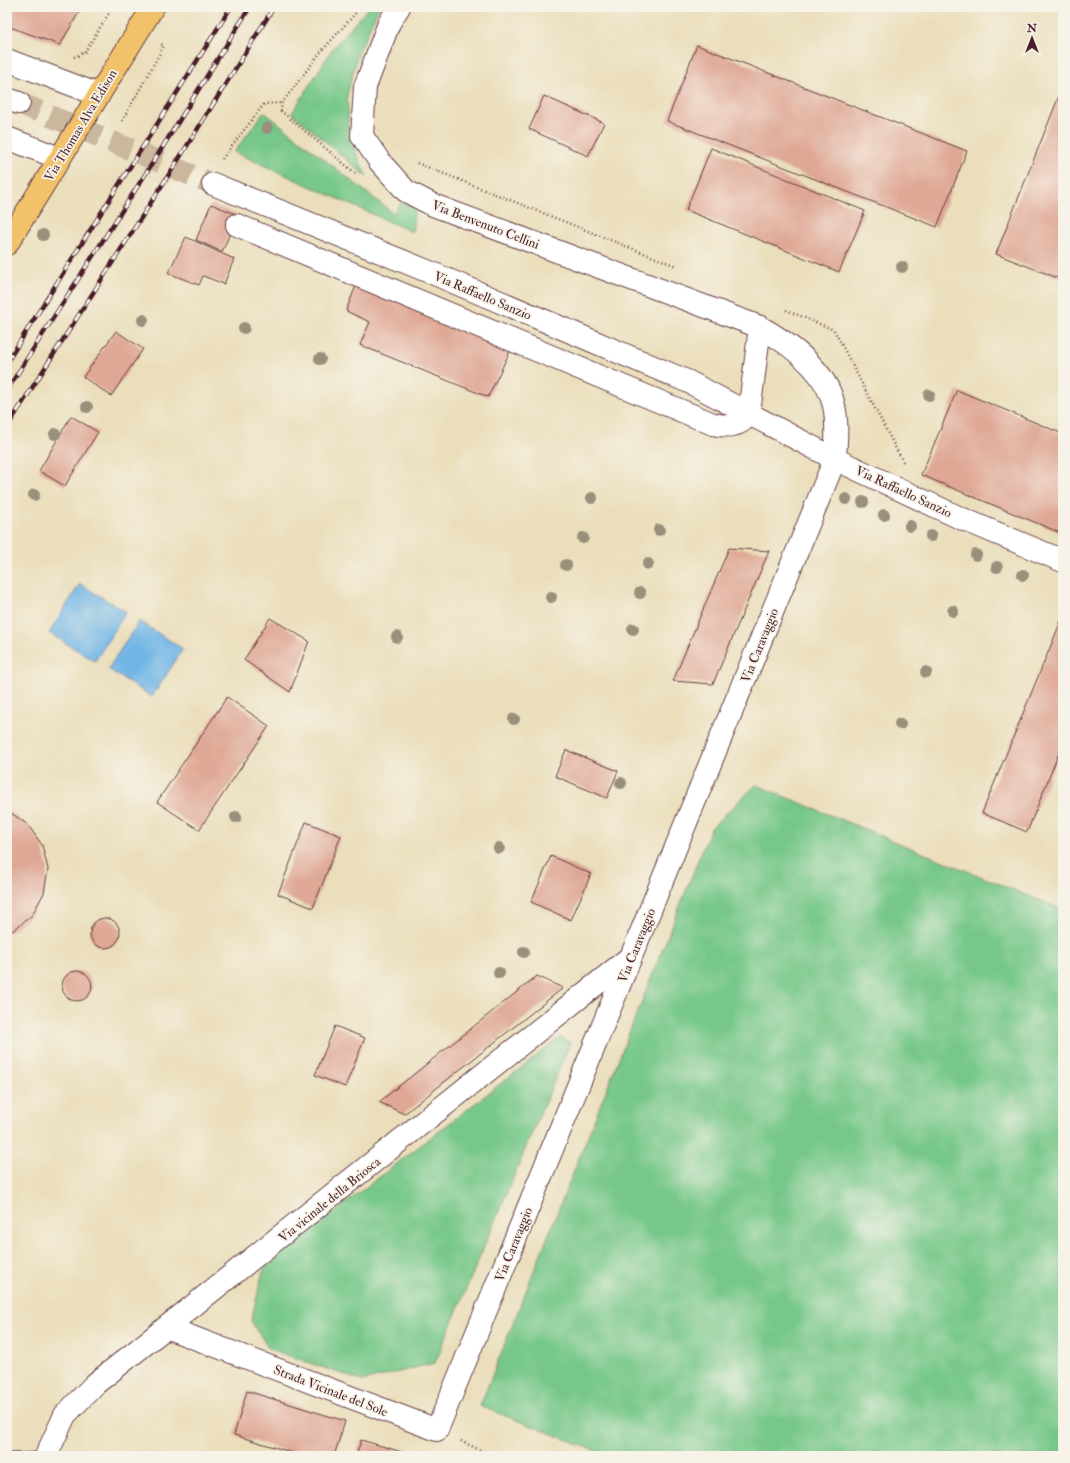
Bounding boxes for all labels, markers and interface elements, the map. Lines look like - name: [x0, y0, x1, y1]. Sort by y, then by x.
- north arrow: [1012, 18, 1052, 58]
- text: N: [1026, 22, 1038, 35]
- street label: Via Thomas Alva Edison: [41, 66, 121, 184]
- street label: Via Benvenuto Cellini: [430, 197, 542, 253]
- street label: Via Raffaello Sanzio: [431, 268, 534, 324]
- street label: Via Raffaello Sanzio: [853, 463, 954, 521]
- street label: Via Caravaggio: [738, 606, 782, 685]
- street label: Via Caravaggio: [615, 906, 659, 985]
- street label: Via vicinale della Briosca: [275, 1153, 384, 1246]
- street label: Via Caravaggio: [492, 1205, 536, 1284]
- street label: Strada Vicinale del Sole: [271, 1362, 390, 1420]

